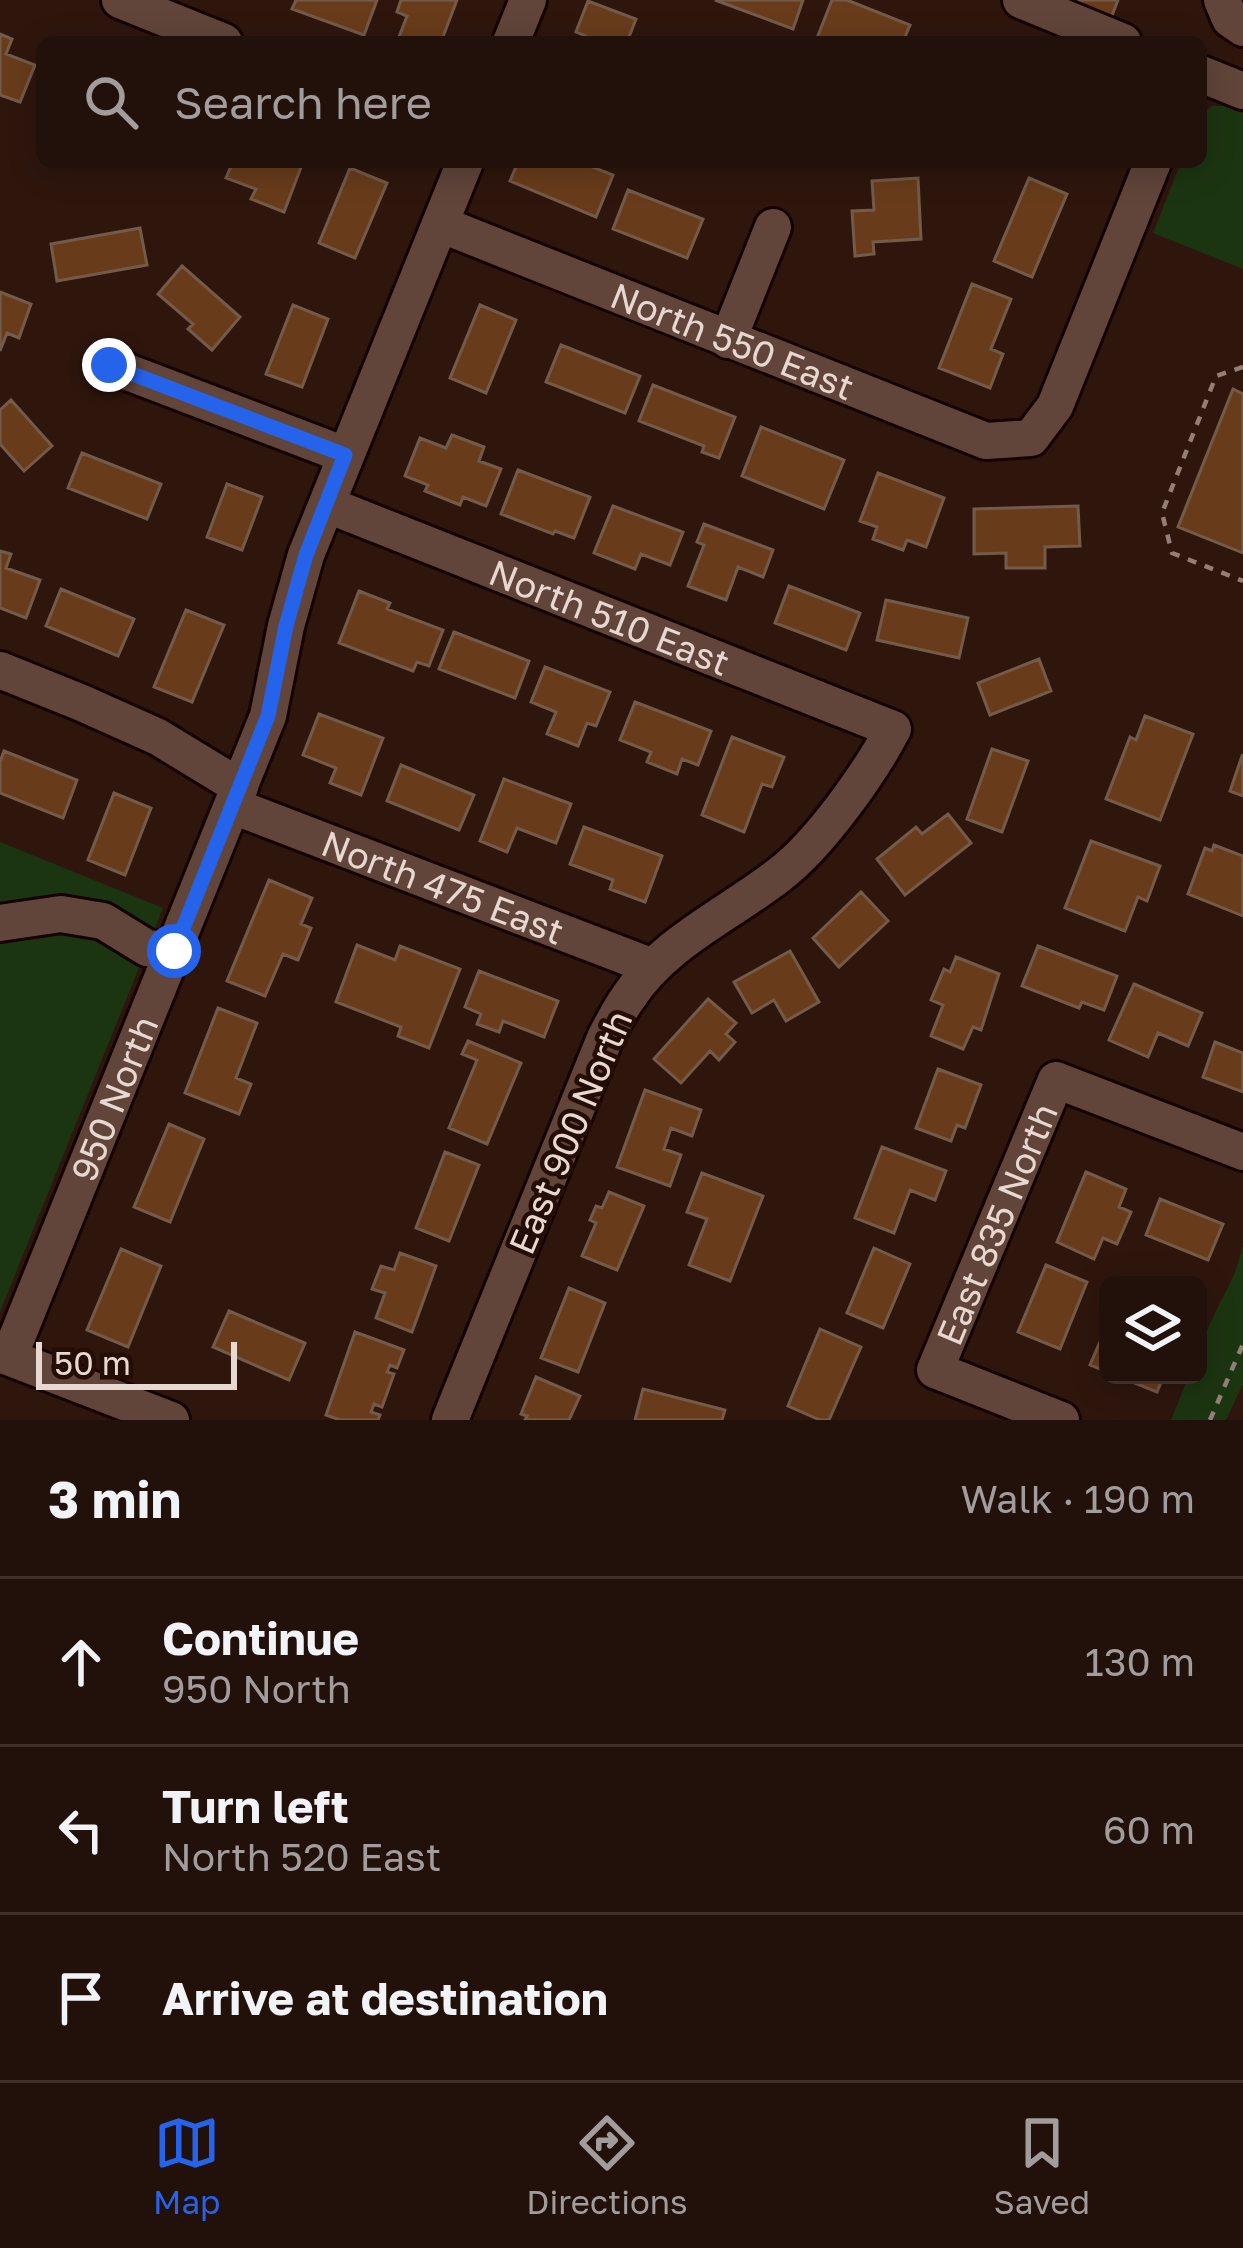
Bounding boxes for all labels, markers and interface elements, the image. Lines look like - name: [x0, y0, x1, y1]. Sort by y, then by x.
- search box: [36, 36, 1207, 168]
- icon: search: [78, 69, 144, 135]
- text: Search here: [174, 75, 432, 129]
- street label: North 550 East: [605, 273, 860, 408]
- route end: [82, 338, 136, 392]
- street label: North 510 East: [483, 550, 736, 684]
- street label: North 475 East: [316, 821, 570, 952]
- route start: [147, 924, 201, 978]
- street label: East 900 North: [499, 1004, 641, 1260]
- street label: 950 North: [61, 1009, 166, 1187]
- street label: East 835 North: [927, 1097, 1065, 1351]
- map controls: [1099, 1276, 1207, 1384]
- button: layers: [1099, 1276, 1207, 1384]
- scale bar: [36, 1336, 237, 1389]
- text: 50 m: [54, 1343, 131, 1382]
- text: 3 min: [48, 1468, 181, 1529]
- text: Walk · 190 m: [960, 1475, 1195, 1522]
- text: Continue: [162, 1611, 359, 1665]
- icon: ahead: [48, 1629, 114, 1695]
- text: 130 m: [1085, 1638, 1195, 1685]
- text: 950 North: [162, 1665, 351, 1712]
- text: Turn left: [162, 1779, 349, 1833]
- icon: left: [48, 1797, 114, 1863]
- text: 60 m: [1103, 1806, 1195, 1853]
- text: North 520 East: [162, 1833, 441, 1880]
- icon: arrive: [48, 1965, 114, 2031]
- text: Arrive at destination: [162, 1971, 608, 2025]
- tab: Map: [153, 2110, 220, 2221]
- tab: Directions: [526, 2110, 688, 2221]
- tab: Saved: [994, 2110, 1090, 2221]

